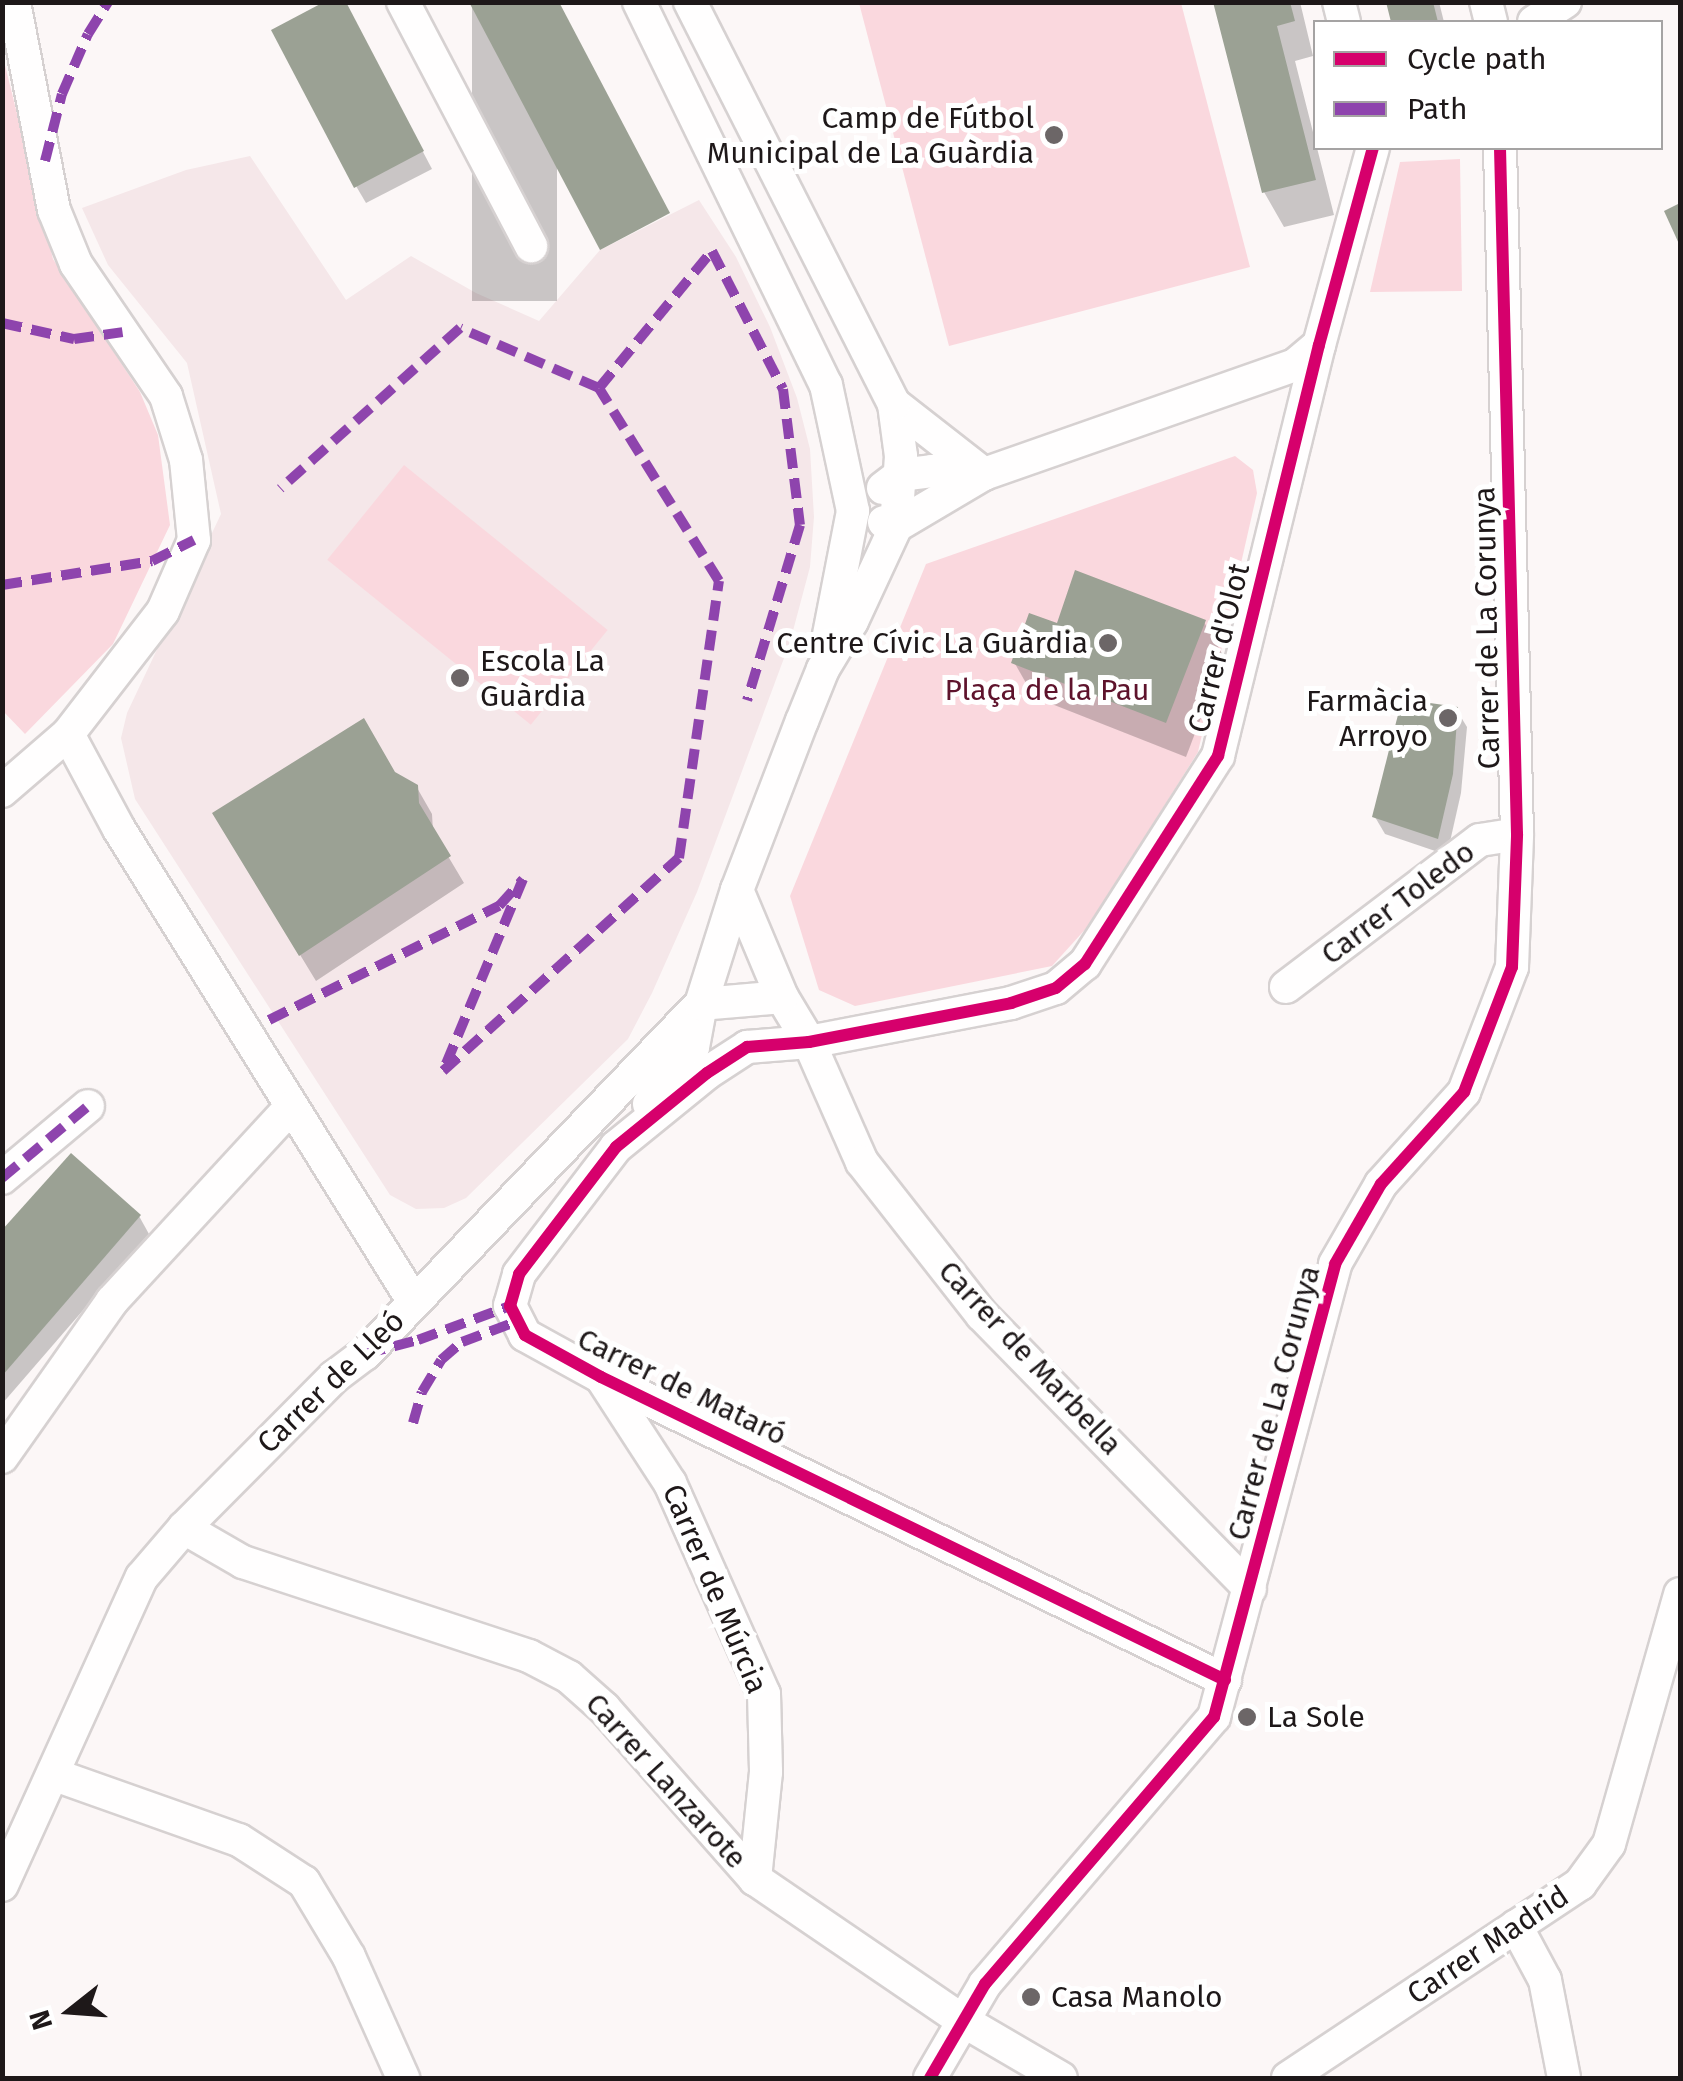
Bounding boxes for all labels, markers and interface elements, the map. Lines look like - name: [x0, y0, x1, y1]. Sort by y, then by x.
- legend: [1313, 20, 1663, 150]
- text: Cycle path: [1407, 41, 1546, 77]
- text: Path: [1407, 91, 1468, 127]
- place label: Camp de Fútbol Municipal de La Guàrdia: [707, 100, 1034, 170]
- marker: Camp de Fútbol Municipal de La Guàrdia: [1043, 124, 1065, 146]
- street label: Carrer de La Corunya: [1467, 486, 1507, 770]
- street label: Carrer d'Olot: [1181, 560, 1257, 736]
- place label: Centre Cívic La Guàrdia: [776, 625, 1088, 661]
- marker: Centre Cívic La Guàrdia: [1097, 632, 1119, 654]
- place label: Escola La Guàrdia: [480, 643, 605, 714]
- marker: Escola La Guàrdia: [449, 667, 471, 689]
- park label: Plaça de la Pau: [944, 672, 1150, 708]
- place label: Farmàcia Arroyo: [1306, 683, 1428, 754]
- marker: Farmàcia Arroyo: [1437, 707, 1459, 729]
- street label: Carrer Toledo: [1314, 834, 1482, 972]
- street label: Carrer de Marbella: [931, 1253, 1129, 1463]
- street label: Carrer de La Corunya: [1220, 1262, 1328, 1544]
- street label: Carrer de Lleó: [250, 1303, 412, 1461]
- street label: Carrer de Mataró: [572, 1321, 792, 1453]
- street label: Carrer de Múrcia: [655, 1479, 775, 1699]
- street label: Carrer Lanzarote: [578, 1686, 754, 1876]
- place label: La Sole: [1267, 1699, 1365, 1735]
- marker: La Sole: [1236, 1706, 1258, 1728]
- street label: Carrer Madrid: [1401, 1878, 1575, 2012]
- north arrow: [20, 1961, 120, 2061]
- place label: Casa Manolo: [1051, 1979, 1222, 2015]
- marker: Casa Manolo: [1020, 1986, 1042, 2008]
- text: N: [22, 2006, 59, 2034]

